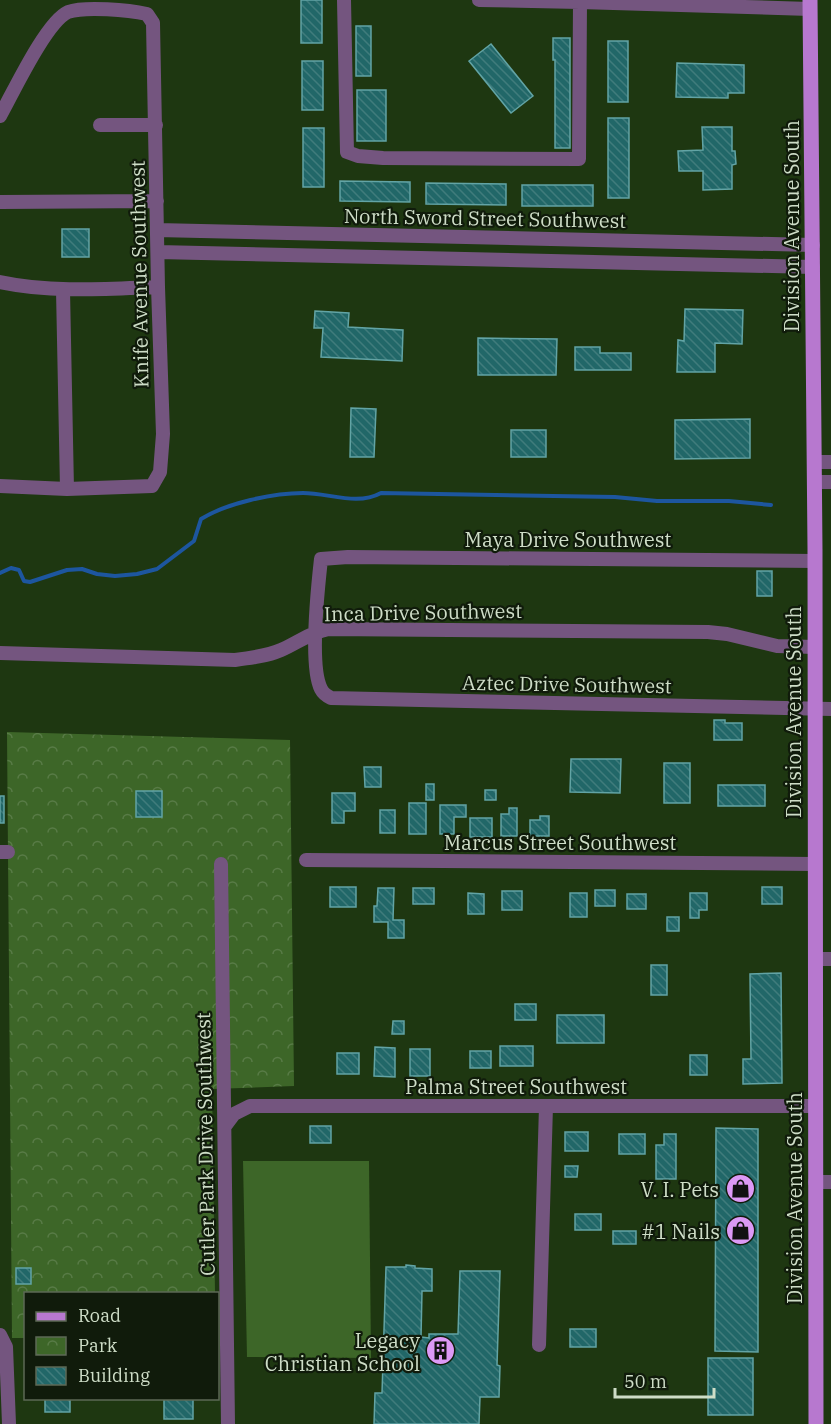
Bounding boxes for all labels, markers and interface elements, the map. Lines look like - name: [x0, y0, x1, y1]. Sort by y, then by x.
- street label: Division Avenue South: [778, 120, 805, 332]
- street label: Knife Avenue Southwest: [124, 160, 154, 388]
- street label: North Sword Street Southwest: [344, 202, 626, 234]
- street label: Maya Drive Southwest: [465, 526, 671, 553]
- street label: Inca Drive Southwest: [324, 597, 522, 627]
- street label: Division Avenue South: [780, 606, 807, 818]
- street label: Aztec Drive Southwest: [462, 669, 672, 699]
- street label: Marcus Street Southwest: [444, 829, 676, 856]
- street label: Cutler Park Drive Southwest: [189, 1012, 221, 1276]
- street label: Palma Street Southwest: [405, 1073, 627, 1100]
- street label: Division Avenue South: [781, 1092, 808, 1304]
- shop icon: V. I. Pets: [724, 1173, 756, 1205]
- place label: V. I. Pets: [641, 1176, 719, 1203]
- shop icon: #1 Nails: [725, 1215, 757, 1247]
- place label: #1 Nails: [641, 1218, 720, 1245]
- legend: [24, 1292, 219, 1400]
- text: Road: [78, 1304, 121, 1327]
- place label: Legacy Christian School: [265, 1327, 420, 1377]
- text: Park: [78, 1334, 118, 1357]
- building icon: Legacy Christian School: [425, 1335, 457, 1367]
- scale bar: [615, 1361, 714, 1399]
- text: Building: [78, 1364, 150, 1387]
- text: 50 m: [624, 1370, 667, 1393]

